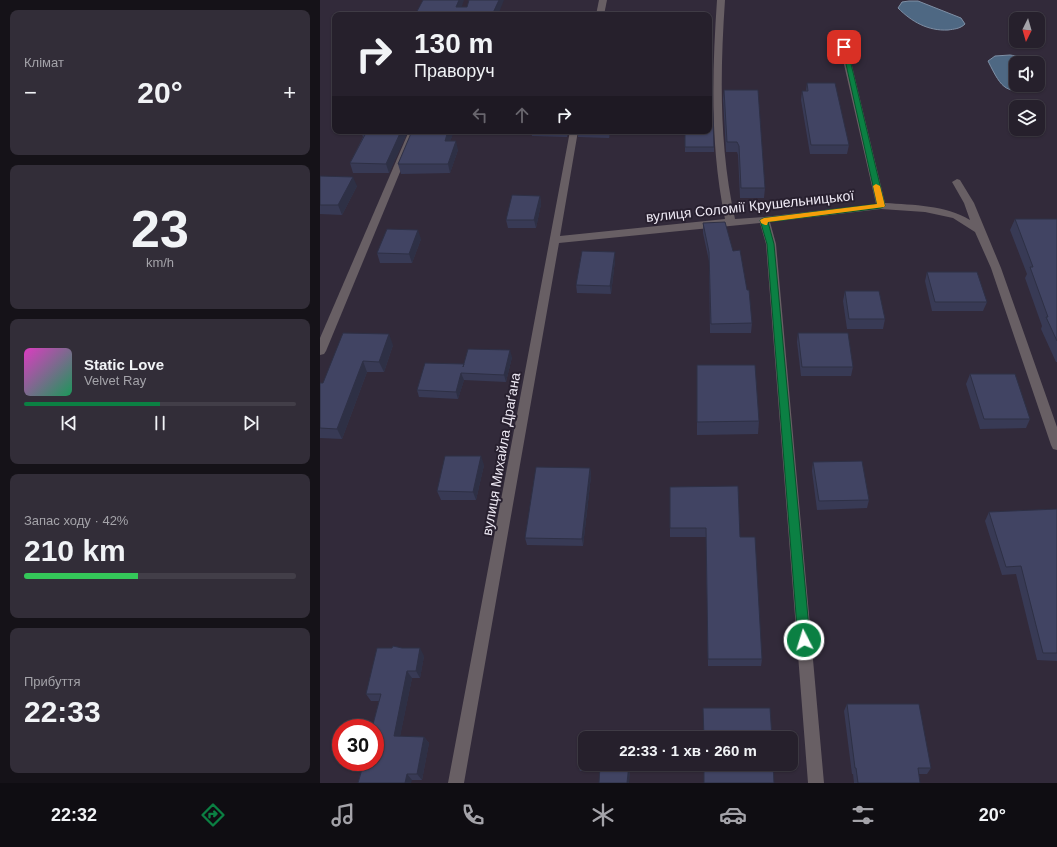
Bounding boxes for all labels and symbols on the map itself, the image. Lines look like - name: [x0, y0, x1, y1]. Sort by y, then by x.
- north arrow: [1009, 12, 1045, 48]
- pin: [827, 30, 861, 64]
- street label: вулиця Соломії Крушельницької: [645, 187, 855, 225]
- street label: вулиця Михайла Драґана: [479, 371, 523, 537]
- position arrow: [783, 619, 825, 661]
- speed limit sign: 30: [332, 719, 384, 771]

